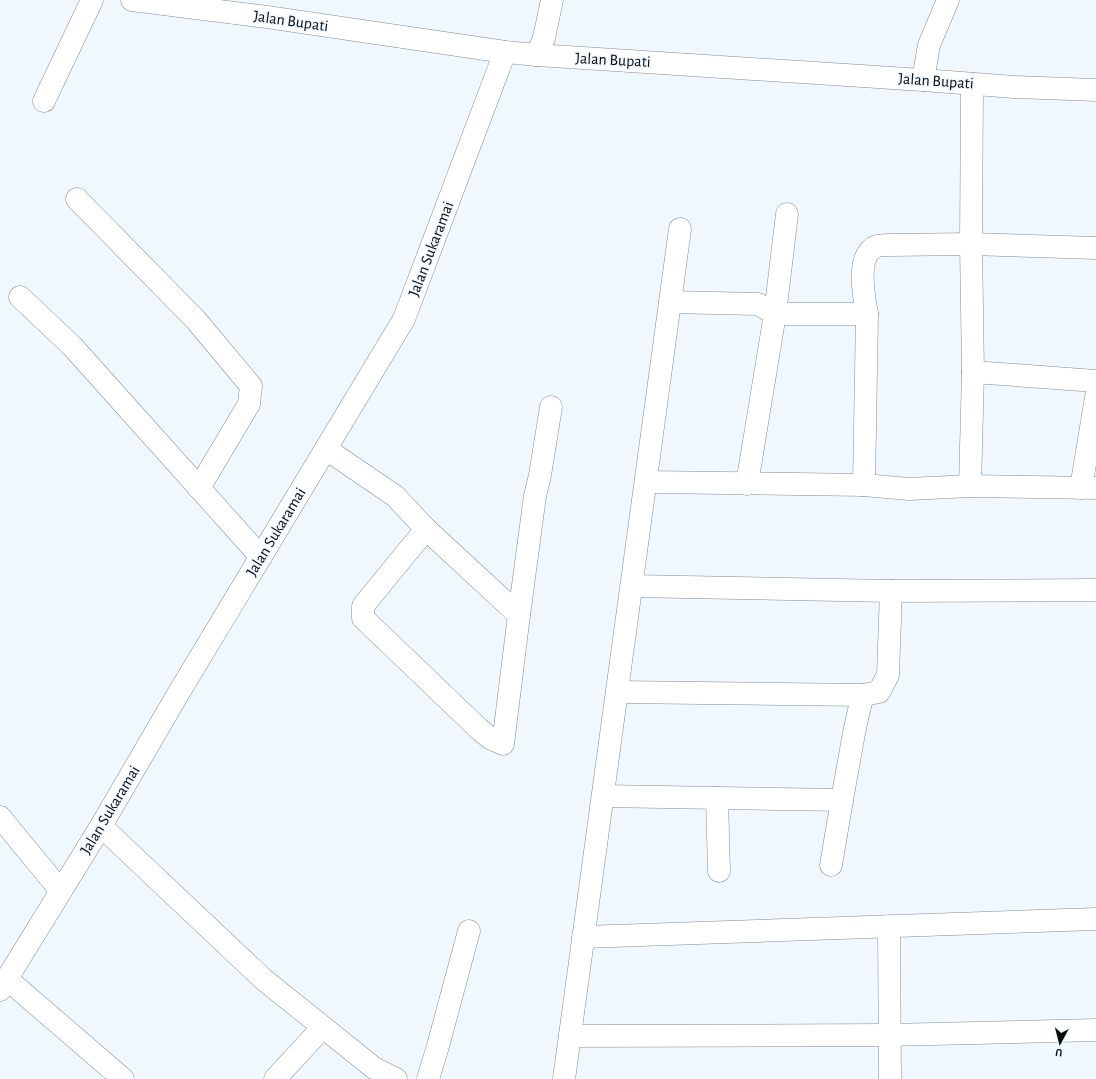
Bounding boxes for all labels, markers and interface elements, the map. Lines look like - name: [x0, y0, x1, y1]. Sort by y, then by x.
- street label: Jalan Bupati: [253, 8, 329, 34]
- street label: Jalan Bupati: [575, 50, 651, 70]
- street label: Jalan Bupati: [898, 70, 974, 92]
- street label: Jalan Sukaramai: [406, 199, 456, 299]
- street label: Jalan Sukaramai: [243, 485, 309, 579]
- street label: Jalan Sukaramai: [77, 763, 143, 857]
- north arrow: [1040, 1023, 1080, 1063]
- text: U: [1055, 1047, 1063, 1058]

